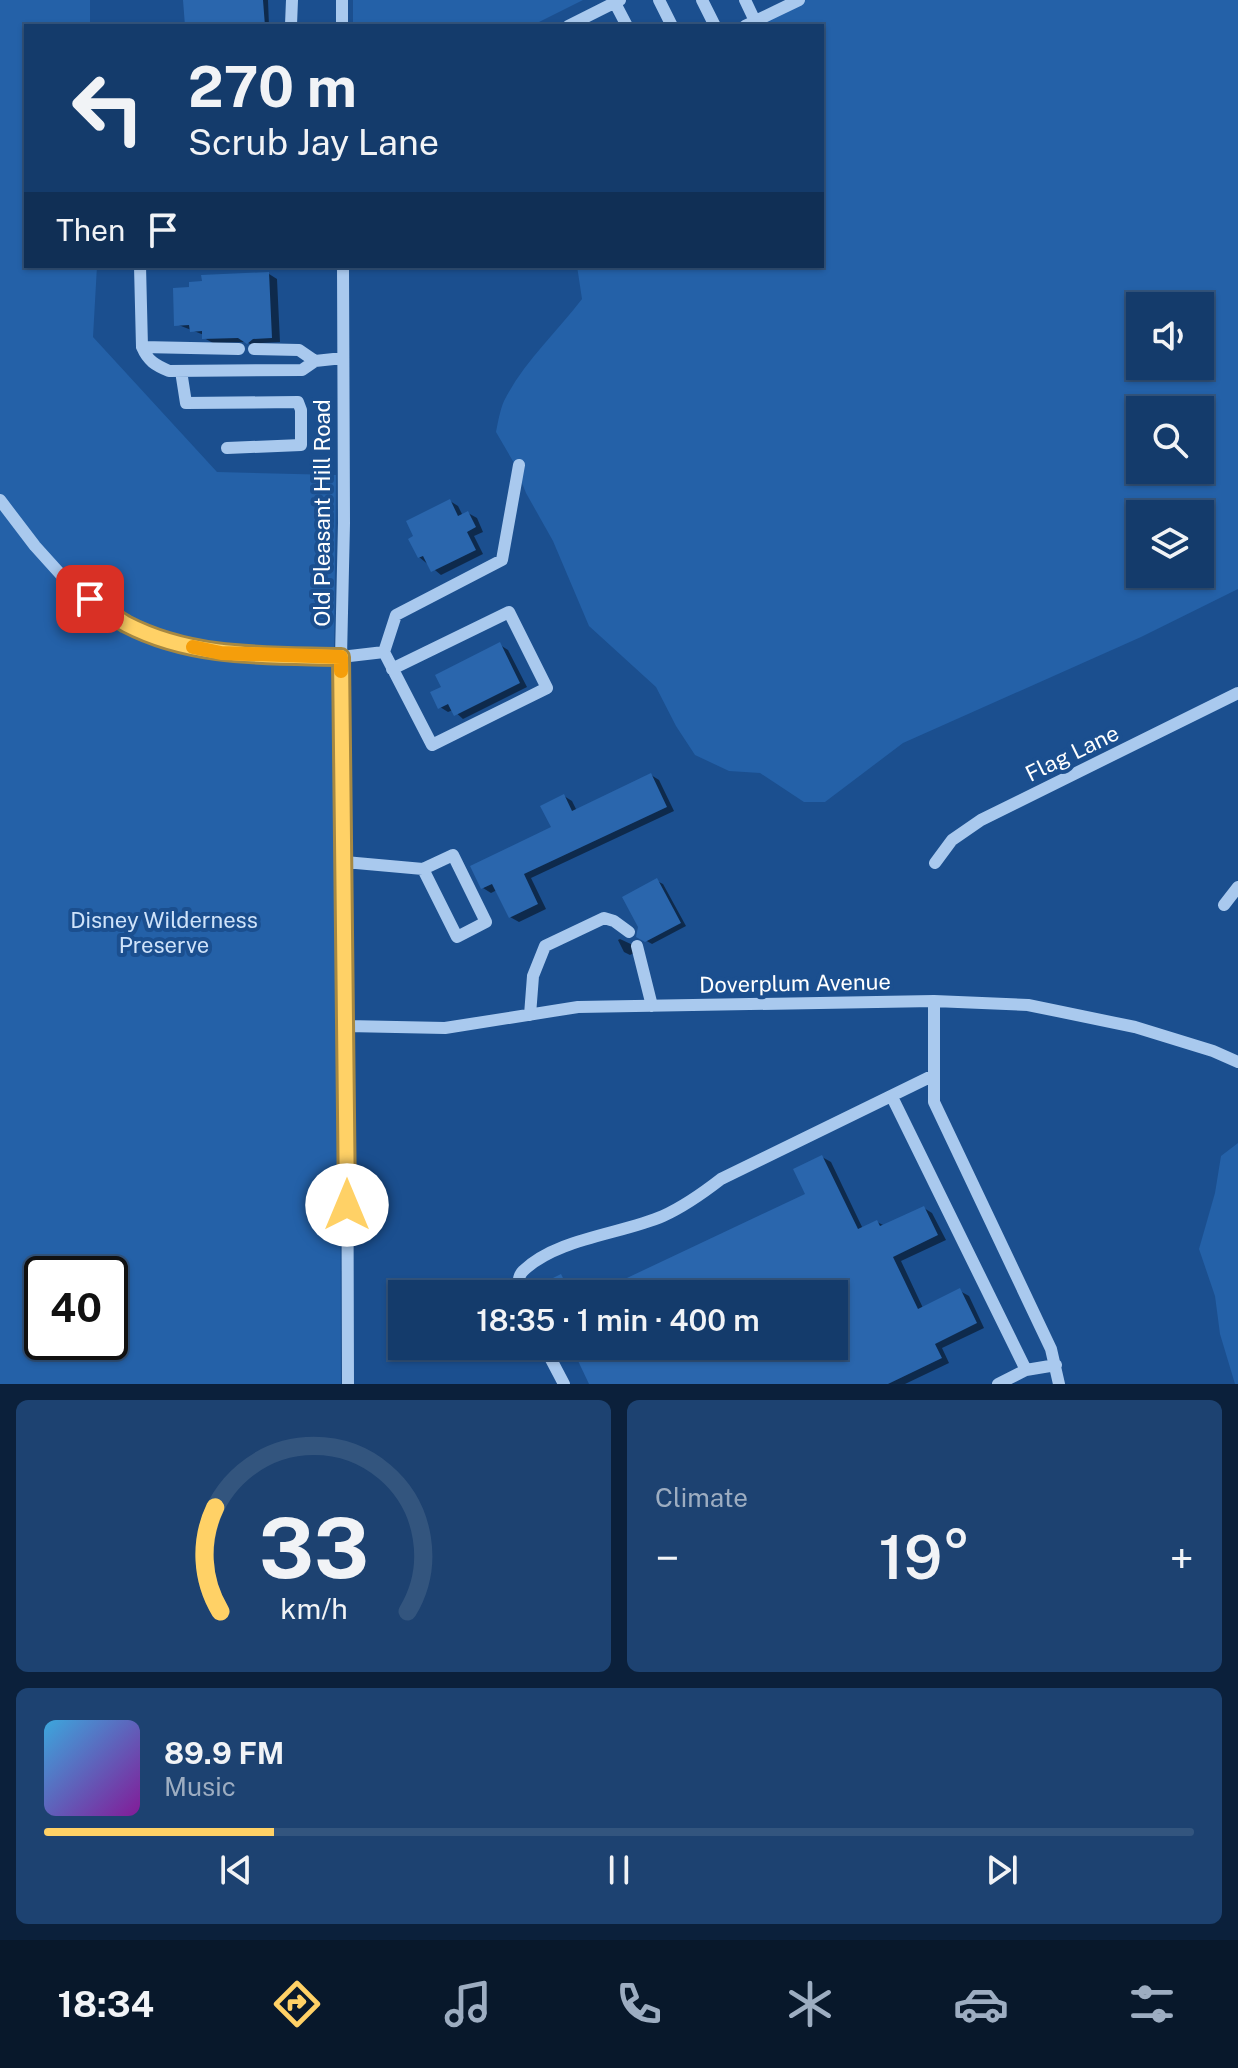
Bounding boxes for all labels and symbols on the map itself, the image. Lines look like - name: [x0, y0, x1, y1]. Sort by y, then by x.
- street label: Old Pleasant Hill Road: [309, 399, 335, 627]
- pin: [56, 565, 124, 633]
- street label: Flag Lane: [1021, 719, 1123, 787]
- park label: Disney Wilderness Preserve: [70, 907, 258, 958]
- street label: Doverplum Avenue: [699, 968, 891, 998]
- position arrow: [305, 1163, 389, 1247]
- speed limit sign: 40: [24, 1256, 128, 1360]

